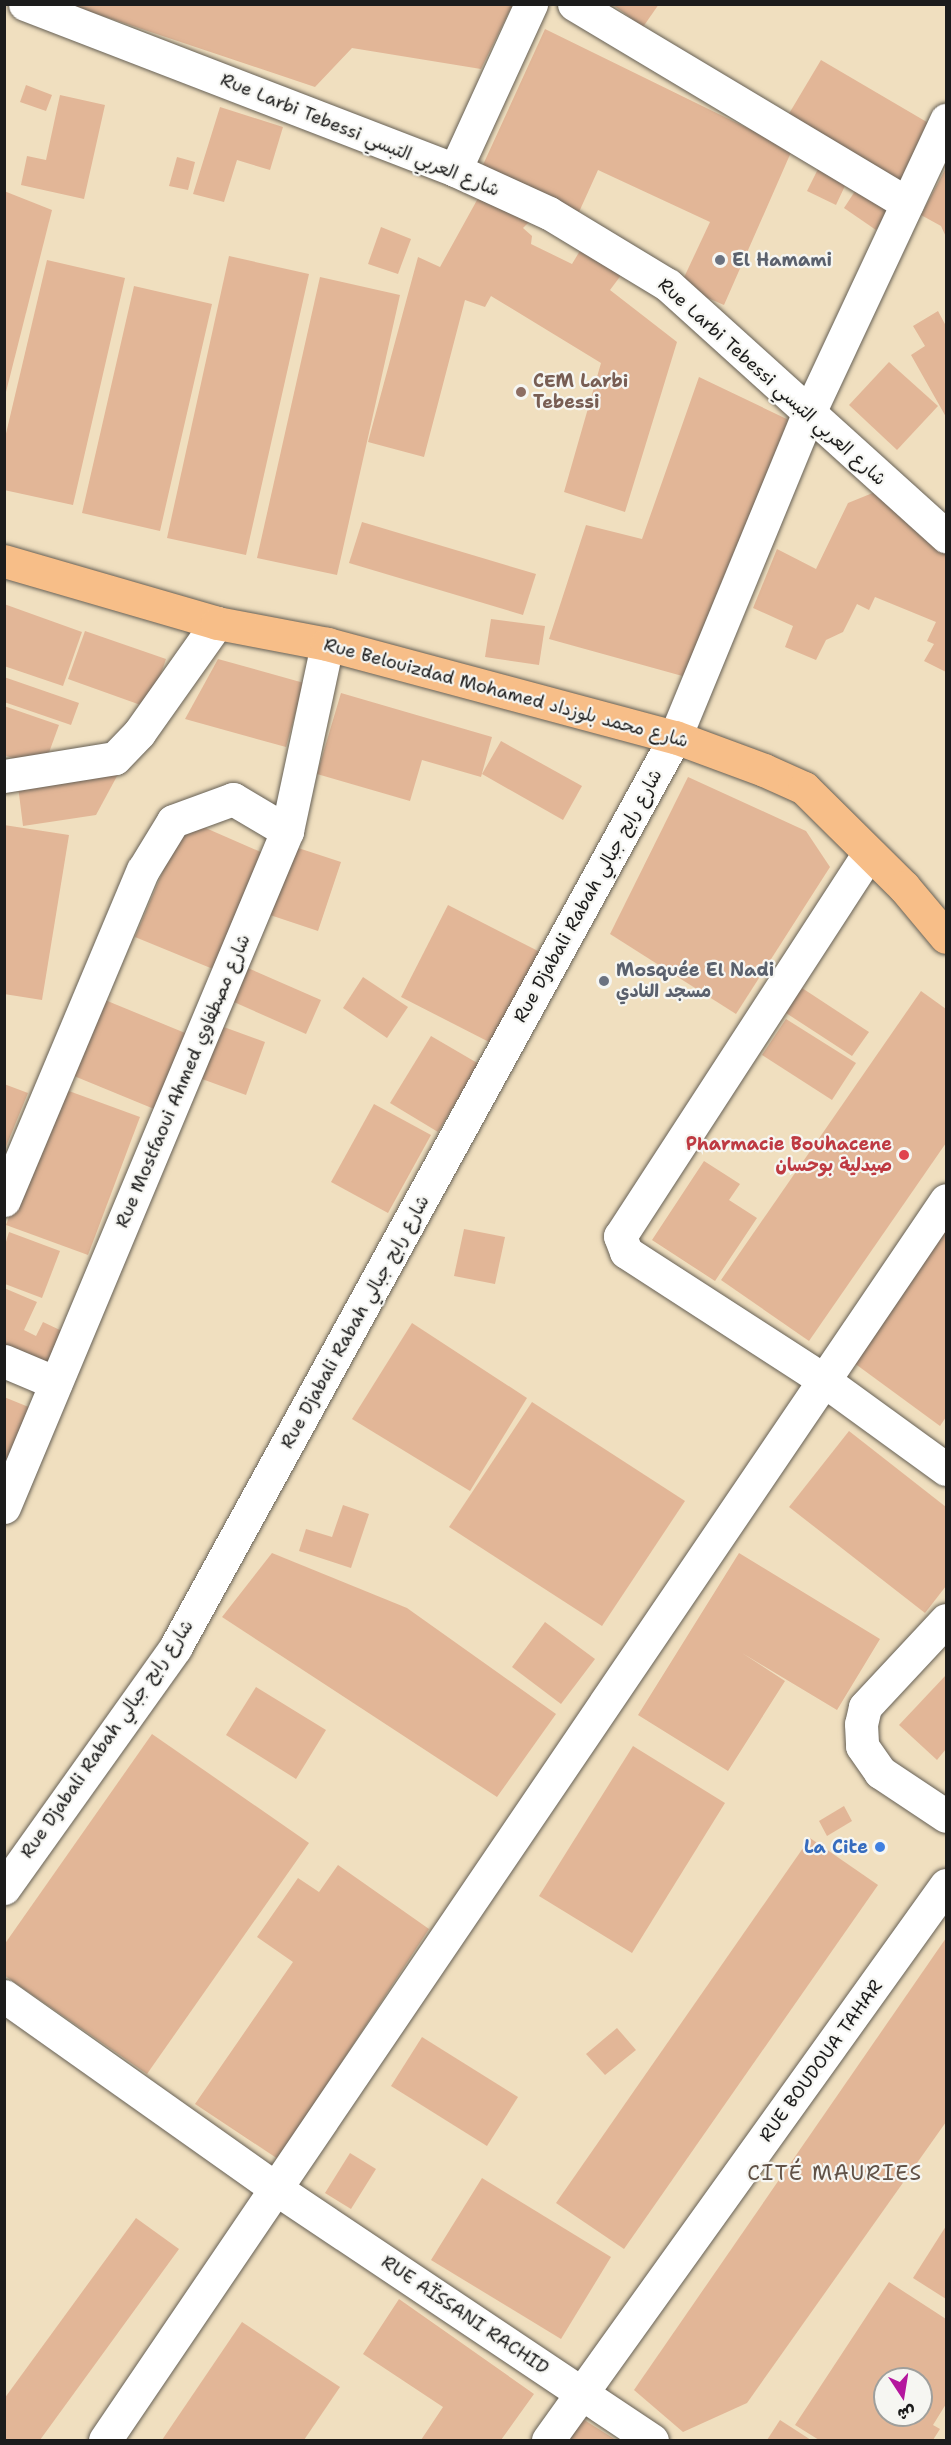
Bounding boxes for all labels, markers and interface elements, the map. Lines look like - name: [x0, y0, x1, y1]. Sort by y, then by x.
- street label: Rue Larbi Tebessi شارع العربي التبسي: [217, 69, 503, 201]
- place label: El Hamami: [732, 249, 832, 271]
- marker: El Hamami: [713, 253, 727, 267]
- street label: Rue Larbi Tebessi شارع العربي التبسي: [654, 274, 890, 490]
- place label: CEM Larbi Tebessi: [533, 371, 628, 413]
- marker: CEM Larbi Tebessi: [514, 385, 528, 399]
- street label: Rue Belouizdad Mohamed شارع محمد بلوزداد: [321, 634, 691, 752]
- street label: Rue Djabali Rabah شارع رابح جبالي: [509, 766, 667, 1026]
- street label: Rue Mostfaoui Ahmed شارع مصطفاوي: [111, 931, 255, 1231]
- place label: Mosquée El Nadi مسجد النادي: [616, 960, 774, 1002]
- marker: Mosquée El Nadi مسجد النادي: [597, 974, 611, 988]
- place label: Pharmacie Bouhacene صيدلية بوحسان: [686, 1134, 892, 1176]
- marker: Pharmacie Bouhacene صيدلية بوحسان: [897, 1148, 911, 1162]
- street label: Rue Djabali Rabah شارع رابح جبالي: [276, 1192, 434, 1452]
- street label: Rue Djabali Rabah شارع رابح جبالي: [16, 1616, 198, 1862]
- place label: La Cite: [804, 1836, 868, 1858]
- marker: La Cite: [873, 1840, 887, 1854]
- street label: RUE BOUDOUA TAHAR: [755, 1976, 887, 2146]
- district label: CITÉ MAURIES: [747, 2160, 923, 2186]
- street label: RUE AÏSSANI RACHID: [377, 2251, 553, 2379]
- north arrow: [873, 2367, 933, 2427]
- text: ش: [896, 2401, 917, 2425]

